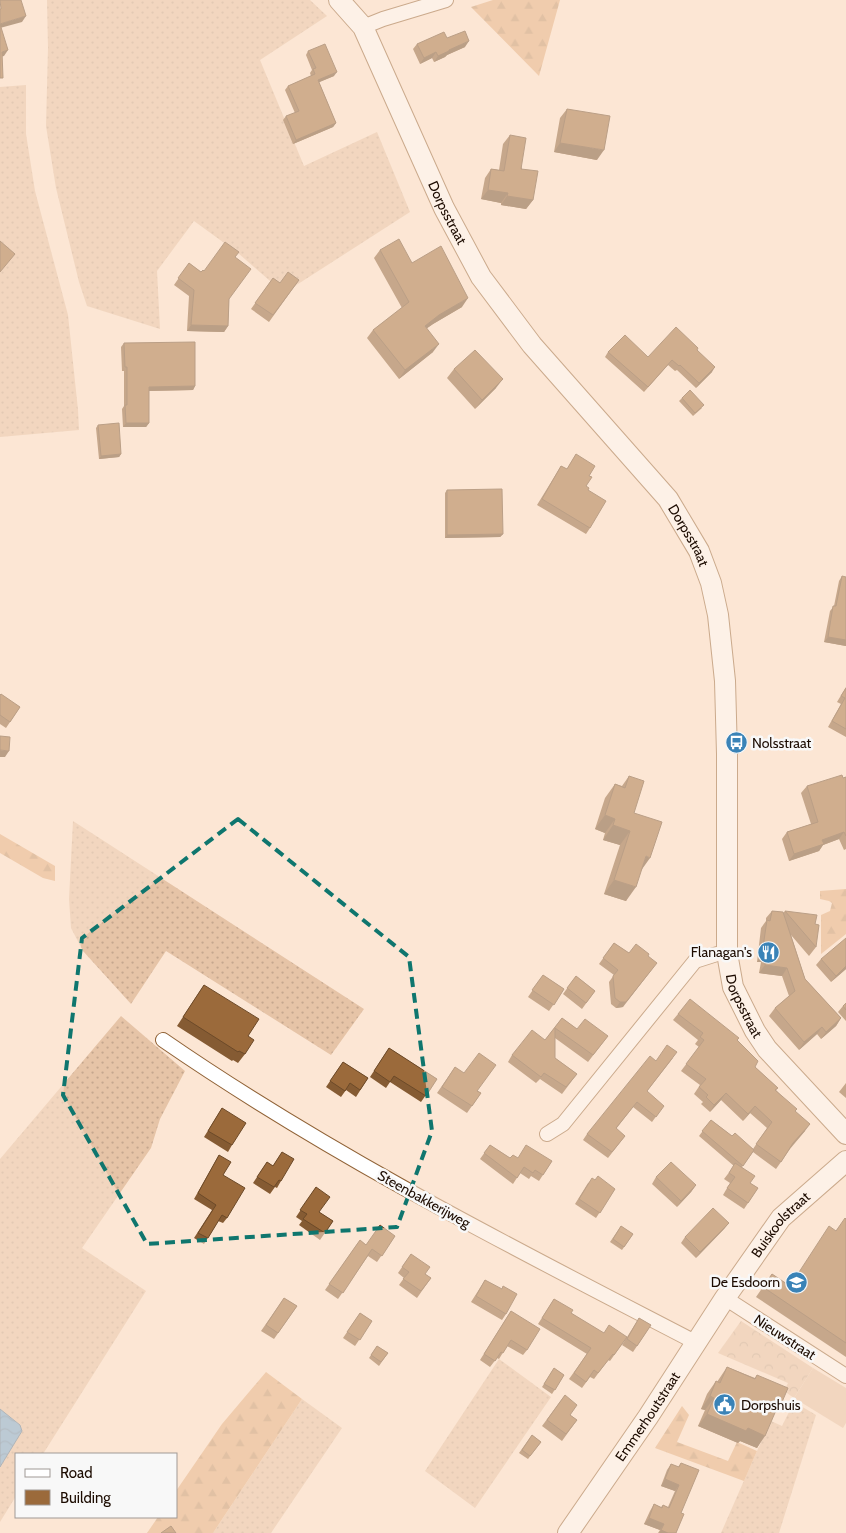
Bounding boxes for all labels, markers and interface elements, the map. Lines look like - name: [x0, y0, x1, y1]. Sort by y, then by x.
- street label: Dorpsstraat: [424, 178, 471, 248]
- street label: Dorpsstraat: [664, 501, 713, 569]
- bus stop icon: Nolsstraat: [724, 731, 748, 755]
- place label: Nolsstraat: [752, 734, 812, 752]
- restaurant icon: Flanagan's: [756, 940, 780, 964]
- place label: Flanagan's: [691, 943, 752, 961]
- street label: Dorpsstraat: [722, 973, 766, 1042]
- street label: Steenbakkerijweg: [374, 1166, 474, 1232]
- street label: Buiskoolstraat: [747, 1188, 814, 1261]
- school or university icon: De Esdoorn: [784, 1270, 808, 1294]
- place label: De Esdoorn: [711, 1273, 780, 1291]
- street label: Nieuwstraat: [751, 1310, 820, 1364]
- street label: Emmerhoutstraat: [611, 1368, 684, 1465]
- public building icon: Dorpshuis: [713, 1393, 737, 1417]
- place label: Dorpshuis: [741, 1396, 801, 1414]
- legend: [15, 1453, 178, 1518]
- text: Road: [60, 1464, 93, 1482]
- text: Building: [60, 1489, 111, 1507]

